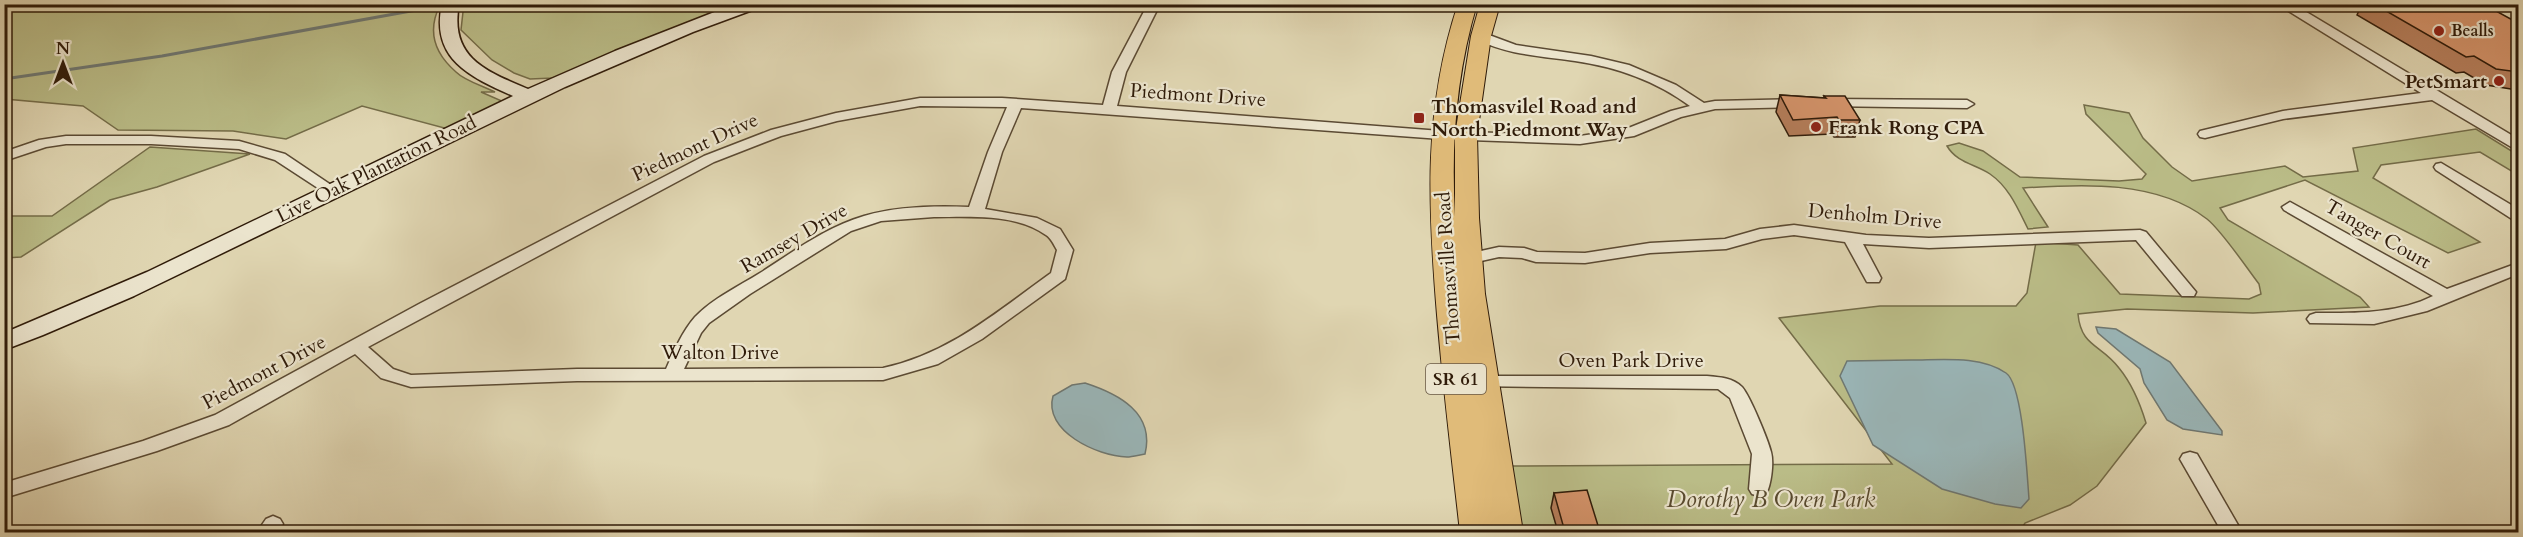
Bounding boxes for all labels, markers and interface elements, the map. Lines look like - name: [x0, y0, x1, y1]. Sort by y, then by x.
- place label: Bealls: [2451, 20, 2494, 42]
- marker: Bealls: [2432, 24, 2446, 38]
- north arrow: [33, 33, 93, 93]
- text: N: [56, 38, 70, 60]
- place label: PetSmart: [2405, 68, 2487, 95]
- marker: PetSmart: [2492, 74, 2506, 88]
- street label: Piedmont Drive: [1129, 77, 1267, 113]
- place label: Thomasvilel Road and North Piedmont Way: [1431, 93, 1637, 143]
- street label: Piedmont Drive: [628, 106, 762, 188]
- street label: Live Oak Plantation Road: [271, 109, 481, 229]
- marker: Thomasvilel Road and North Piedmont Way: [1412, 111, 1426, 125]
- place label: Frank Rong CPA: [1828, 114, 1984, 141]
- marker: Frank Rong CPA: [1809, 120, 1823, 134]
- street label: Thomasville Road: [1429, 190, 1467, 345]
- street label: Tanger Court: [2320, 193, 2437, 276]
- street label: Ramsey Drive: [736, 196, 852, 280]
- street label: Denholm Drive: [1807, 197, 1943, 235]
- street label: Piedmont Drive: [197, 328, 331, 416]
- street label: Walton Drive: [660, 339, 779, 366]
- street label: Oven Park Drive: [1558, 347, 1704, 374]
- road number: SR 61: [1426, 364, 1486, 394]
- park label: Dorothy B Oven Park: [1667, 483, 1876, 516]

